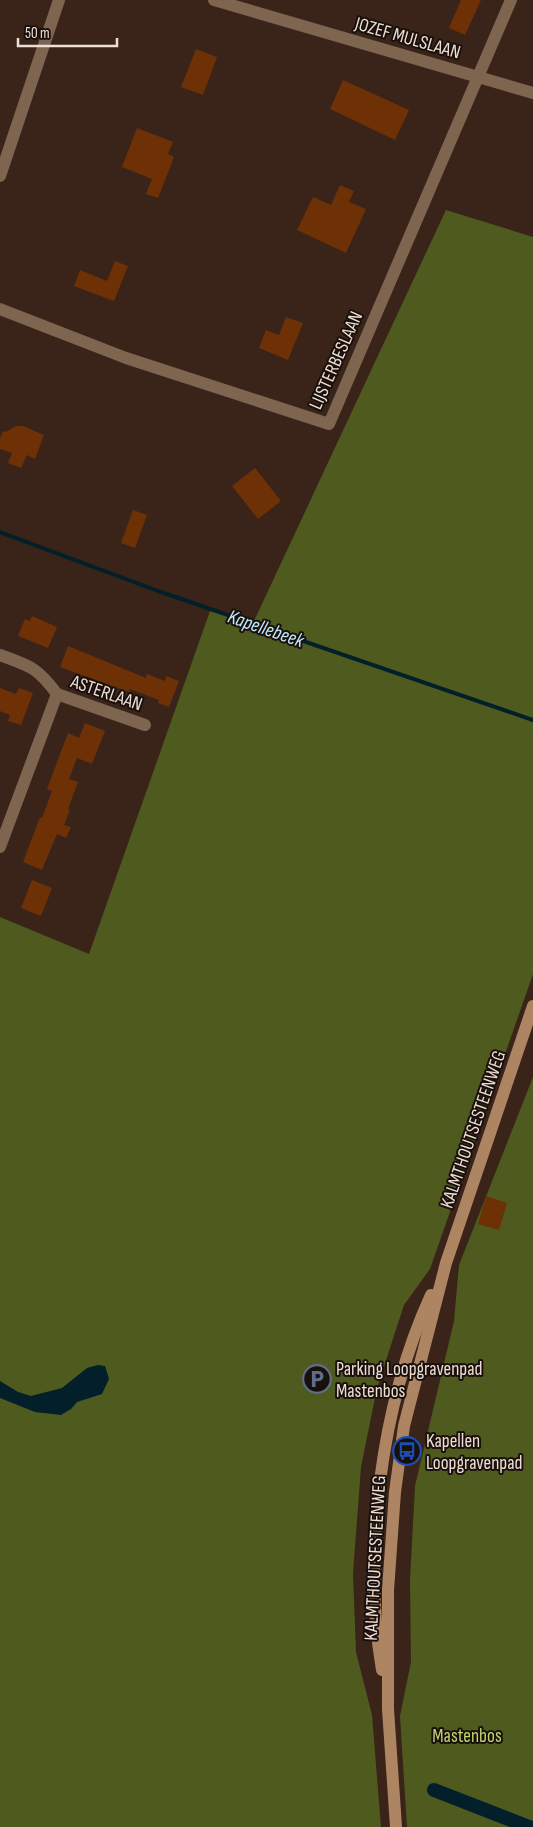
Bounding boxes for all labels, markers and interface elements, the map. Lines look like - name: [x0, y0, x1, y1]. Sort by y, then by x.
- street label: JOZEF MULSLAAN: [351, 12, 463, 64]
- scale bar: [18, 15, 116, 47]
- text: 50 m: [25, 24, 50, 43]
- street label: LIJSTERBESLAAN: [305, 308, 368, 413]
- water label: Kapellebeek: [225, 605, 307, 653]
- street label: ASTERLAAN: [67, 670, 145, 716]
- street label: KALMTHOUTSESTEENWEG: [436, 1048, 511, 1211]
- place label: Parking Loopgravenpad Mastenbos: [336, 1358, 482, 1403]
- parking icon: Parking Loopgravenpad Mastenbos: [302, 1364, 332, 1394]
- place label: Kapellen Loopgravenpad: [426, 1430, 522, 1475]
- bus stop icon: Kapellen Loopgravenpad: [392, 1436, 422, 1466]
- street label: KALMTHOUTSESTEENWEG: [360, 1475, 391, 1641]
- park label: Mastenbos: [432, 1725, 502, 1748]

